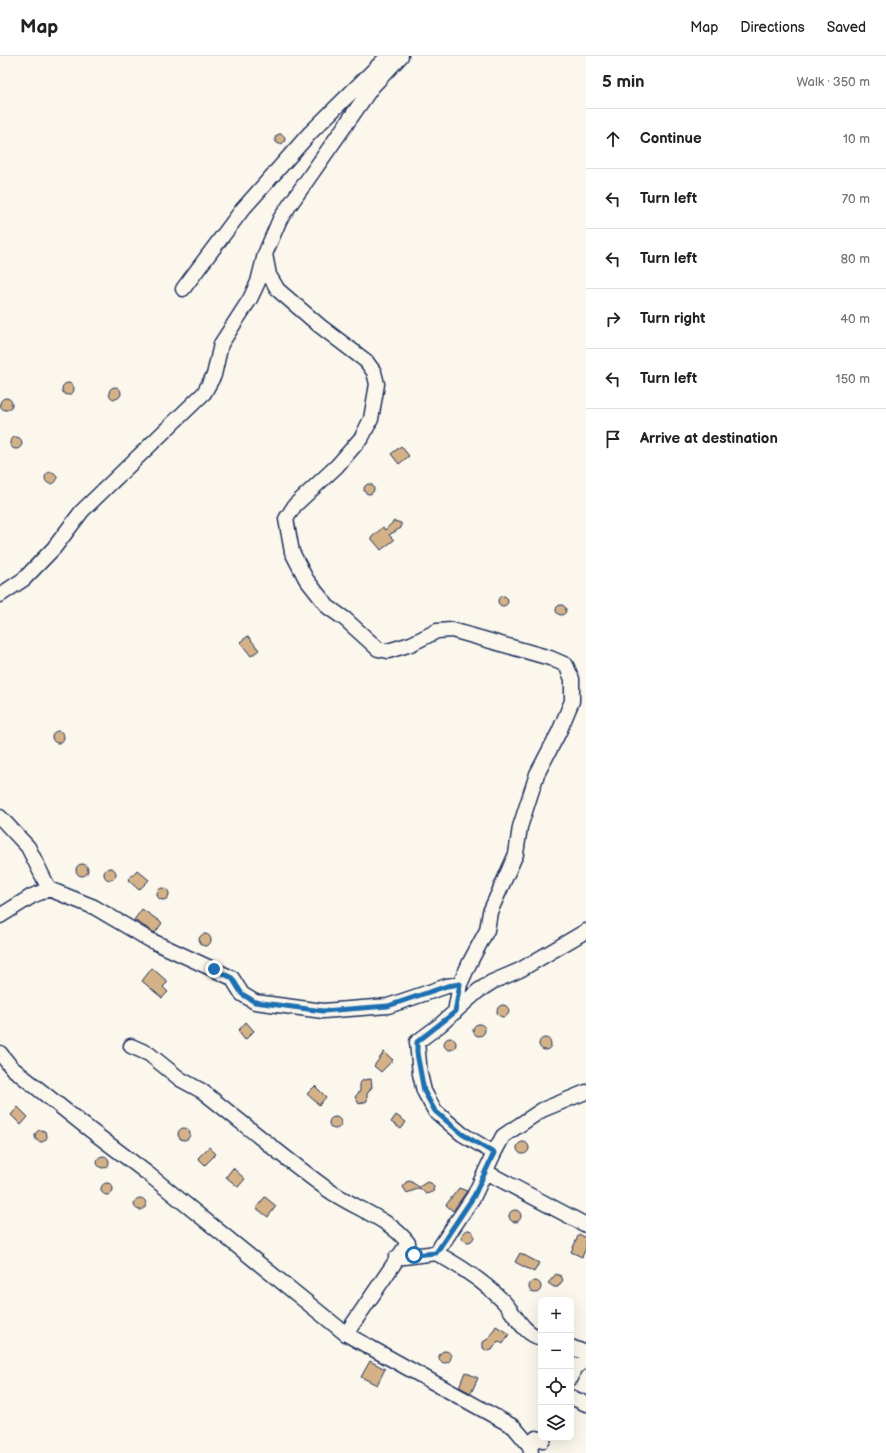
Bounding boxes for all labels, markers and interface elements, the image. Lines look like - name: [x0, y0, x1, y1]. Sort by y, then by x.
- text: Map: [20, 16, 58, 39]
- text: Map: [690, 19, 718, 36]
- text: Directions: [740, 19, 805, 36]
- text: Saved: [827, 19, 866, 36]
- text: 5 min: [602, 72, 645, 92]
- text: Walk · 350 m: [796, 74, 870, 90]
- icon: ahead: [602, 128, 624, 150]
- text: Continue: [640, 129, 702, 148]
- text: 10 m: [843, 131, 870, 147]
- icon: left: [602, 188, 624, 210]
- text: Turn left: [640, 189, 697, 208]
- text: 70 m: [842, 191, 870, 207]
- icon: left: [602, 248, 624, 270]
- text: Turn left: [640, 249, 697, 268]
- text: 80 m: [841, 251, 870, 267]
- icon: right: [602, 308, 624, 330]
- text: Turn right: [640, 309, 705, 328]
- text: 40 m: [840, 311, 870, 327]
- icon: left: [602, 368, 624, 390]
- text: Turn left: [640, 369, 697, 388]
- text: 150 m: [836, 371, 870, 387]
- icon: arrive: [602, 428, 624, 450]
- text: Arrive at destination: [640, 429, 778, 448]
- route end: [205, 960, 223, 978]
- route start: [405, 1246, 423, 1264]
- map controls: [538, 1297, 574, 1441]
- button: +: [538, 1297, 574, 1333]
- button: −: [538, 1333, 574, 1369]
- button: locate: [538, 1369, 574, 1405]
- button: layers: [538, 1405, 574, 1441]

